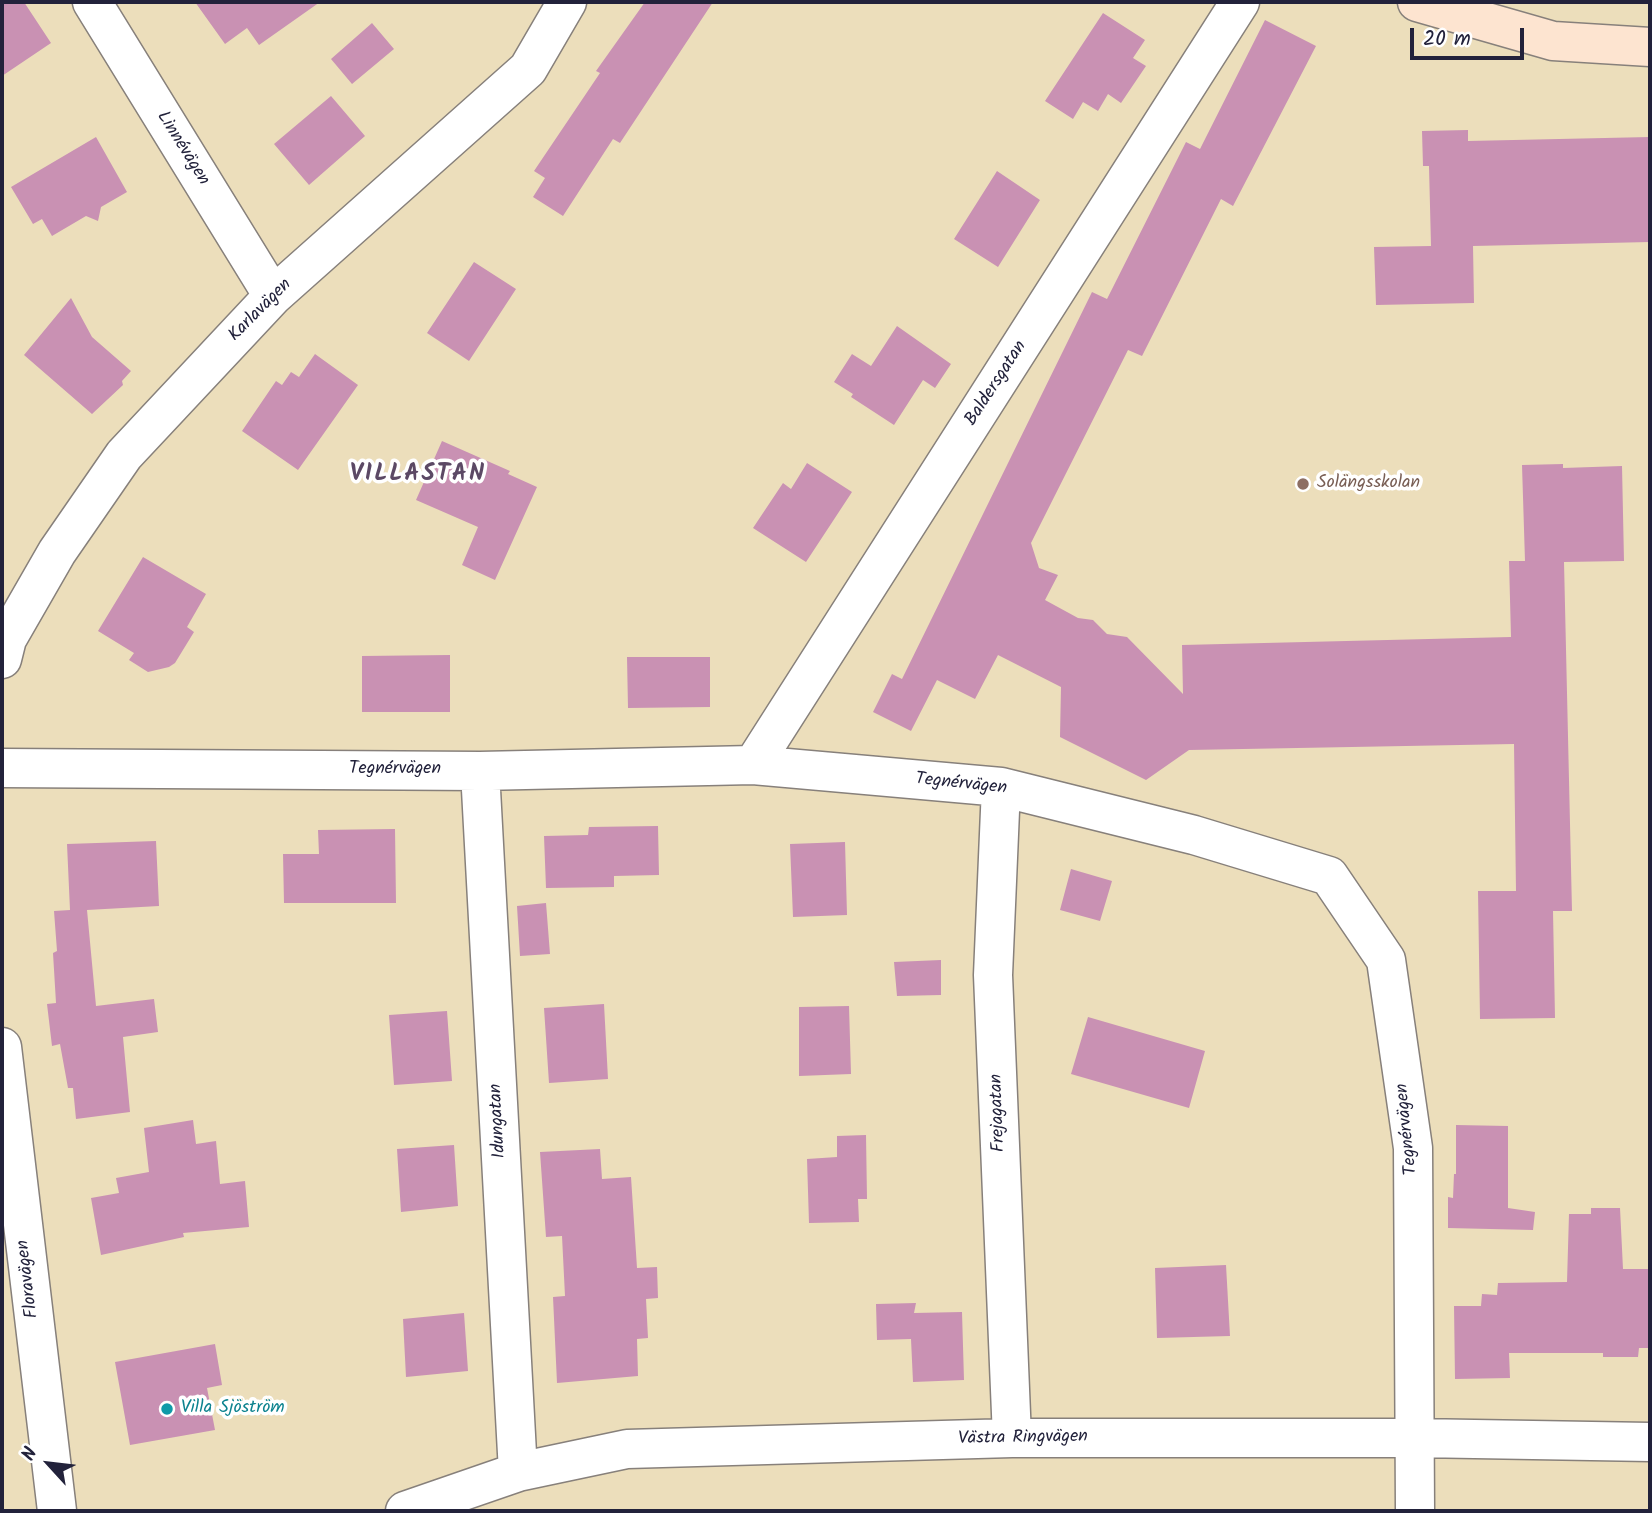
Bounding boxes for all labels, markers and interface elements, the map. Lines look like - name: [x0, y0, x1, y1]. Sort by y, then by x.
- scale bar: [1414, 14, 1528, 58]
- text: 20 m: [1423, 23, 1471, 56]
- street label: Linnévägen: [151, 108, 213, 190]
- street label: Karlavägen: [225, 275, 297, 347]
- street label: Baldersgatan: [962, 337, 1032, 431]
- district label: VILLASTAN: [351, 462, 485, 490]
- place label: Solängsskolan: [1317, 473, 1420, 495]
- marker: Solängsskolan: [1295, 476, 1311, 492]
- street label: Tegnérvägen: [349, 759, 441, 781]
- street label: Tegnérvägen: [914, 769, 1008, 801]
- street label: Frejagatan: [987, 1073, 1011, 1153]
- street label: Tegnérvägen: [1392, 1082, 1424, 1176]
- street label: Idungatan: [486, 1083, 512, 1159]
- street label: Floravägen: [13, 1239, 45, 1319]
- place label: Villa Sjöström: [181, 1398, 285, 1420]
- marker: Villa Sjöström: [159, 1401, 175, 1417]
- street label: Västra Ringvägen: [958, 1427, 1088, 1451]
- north arrow: [14, 1429, 84, 1499]
- text: N: [14, 1442, 46, 1467]

